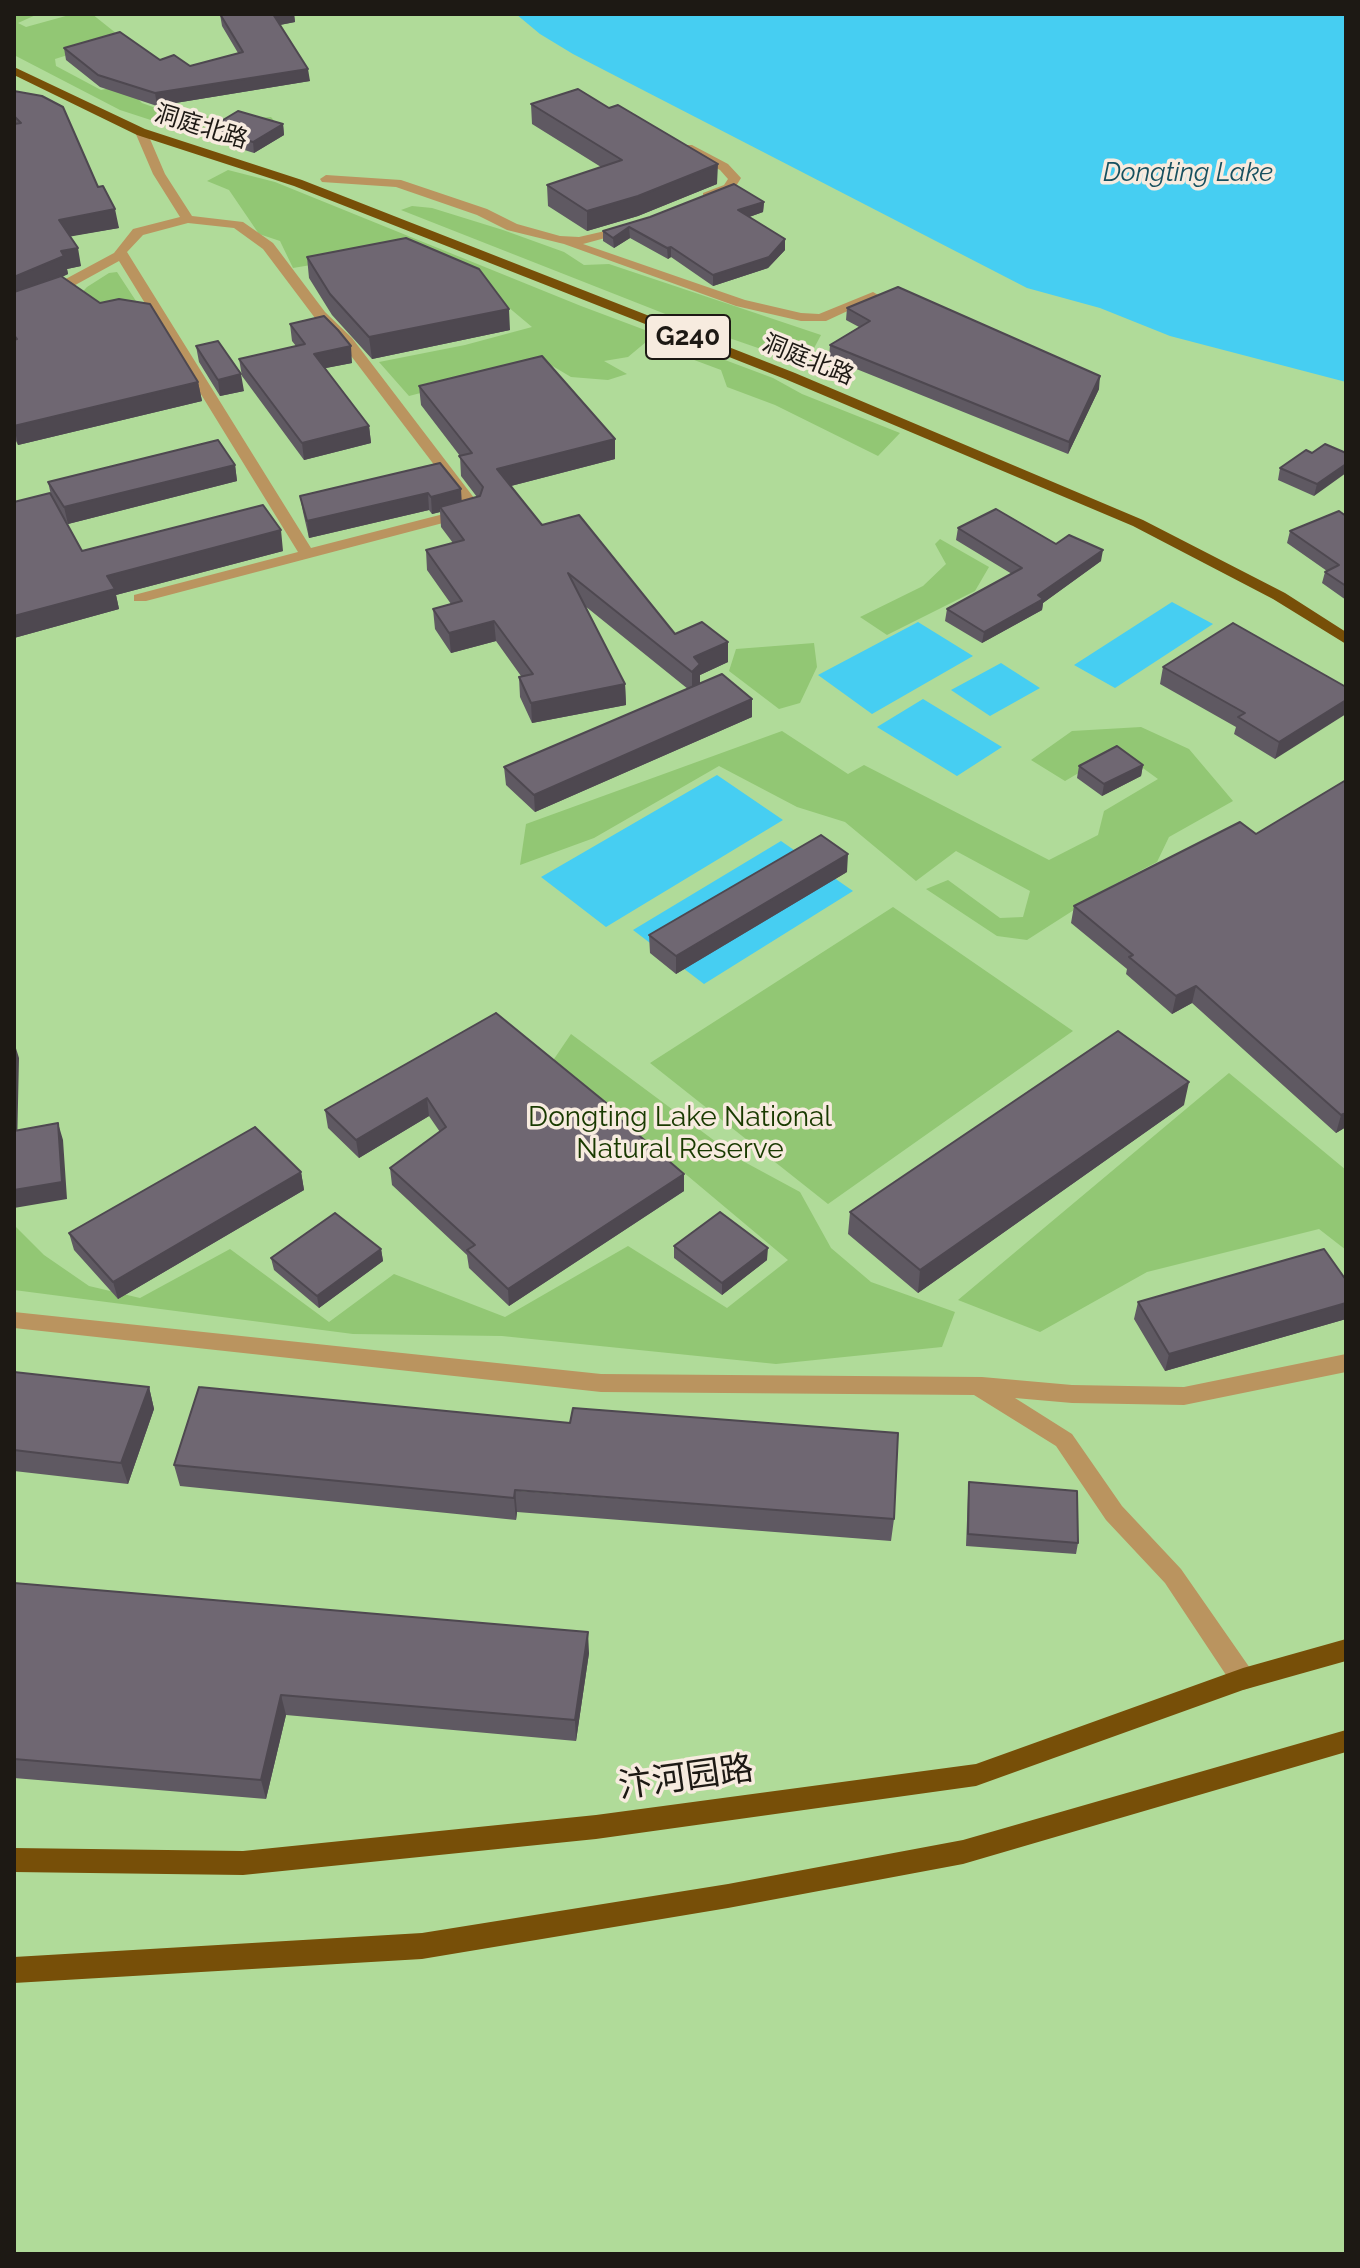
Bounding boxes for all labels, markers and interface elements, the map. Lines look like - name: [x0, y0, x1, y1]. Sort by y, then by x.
- street label: 洞庭北路: [151, 99, 251, 155]
- water label: Dongting Lake: [1103, 157, 1273, 189]
- road number: G240: [646, 315, 730, 359]
- street label: 洞庭北路: [758, 329, 858, 391]
- park label: Dongting Lake National Natural Reserve: [528, 1101, 832, 1167]
- street label: 汴河园路: [616, 1748, 756, 1808]

